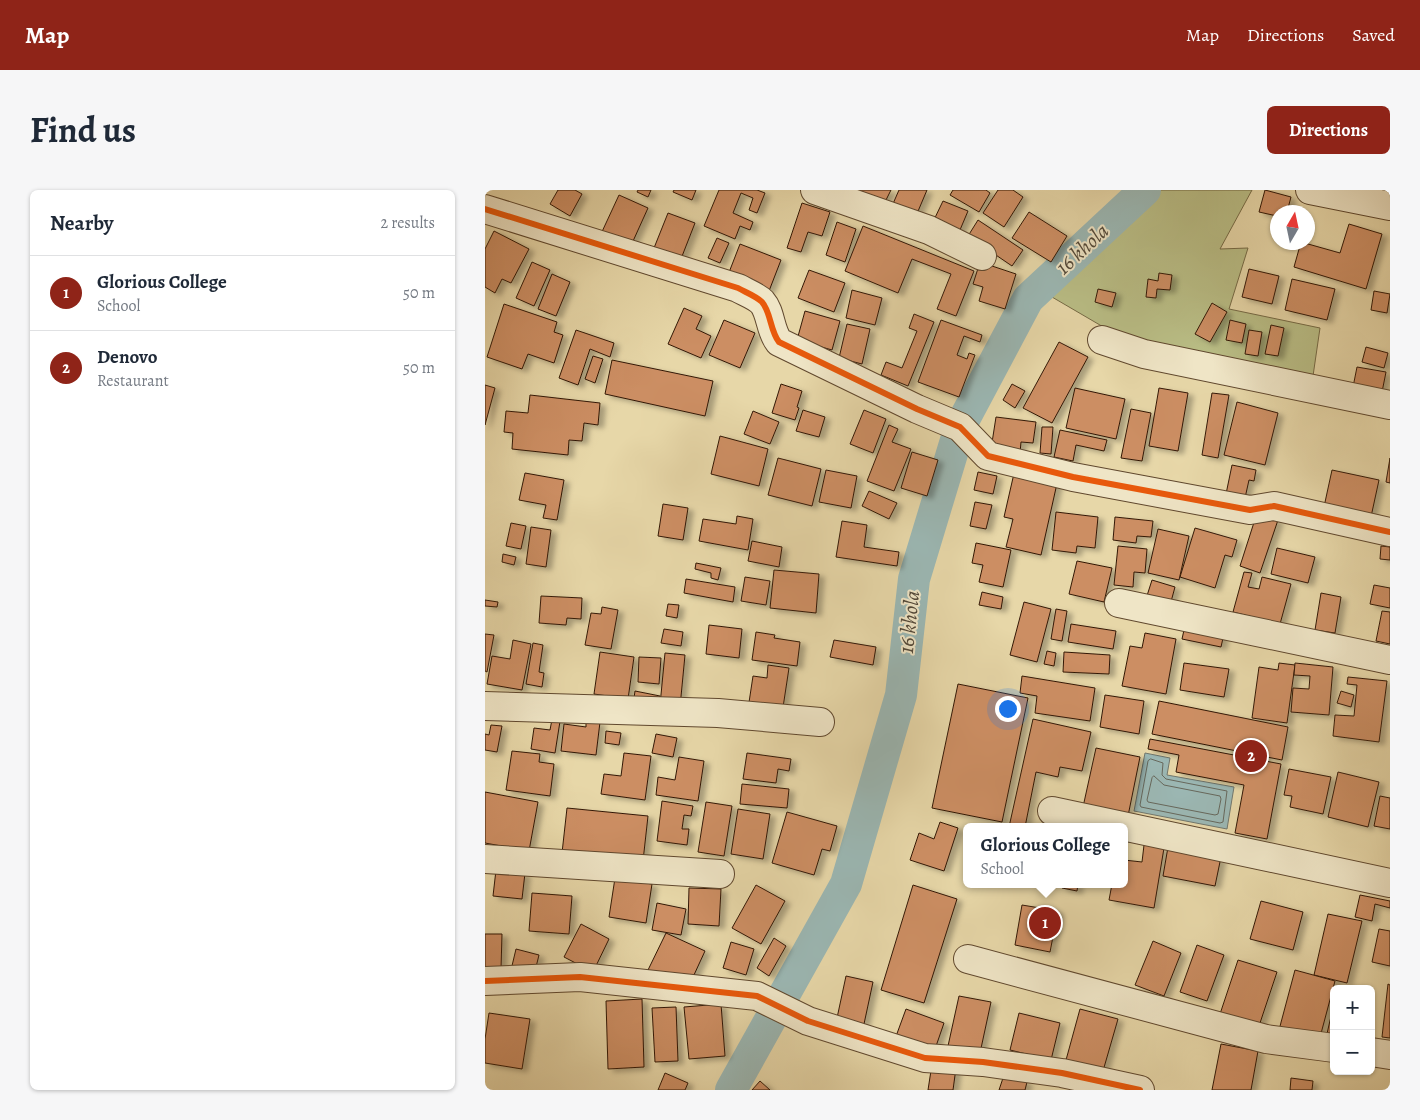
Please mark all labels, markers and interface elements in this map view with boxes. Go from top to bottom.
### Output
text: Map [25,19,69,51]
text: Map [1186,23,1219,47]
text: Directions [1247,23,1324,47]
text: Saved [1352,23,1395,47]
text: Find us [30,106,136,154]
button: Directions [1267,106,1390,154]
north arrow [1270,205,1315,250]
text: Nearby [50,209,113,237]
text: 2 results [380,212,435,234]
water label: 16 khola [1049,217,1115,281]
text: Glorious College [97,269,227,295]
text: 1 [63,282,69,304]
text: 50 m [403,282,435,304]
text: School [97,295,140,317]
text: Denovo [97,344,158,370]
text: 2 [62,357,70,379]
text: 50 m [403,357,435,379]
text: Restaurant [97,370,169,392]
water label: 16 khola [892,589,926,655]
your location [995,696,1021,722]
pin: 2 [1235,737,1267,775]
popup [963,823,1128,888]
text: Glorious College [981,832,1110,858]
text: School [981,858,1024,880]
pin: 1 [1029,904,1061,942]
map controls [1330,985,1375,1075]
button: + [1330,985,1375,1030]
button: − [1330,1030,1375,1075]

